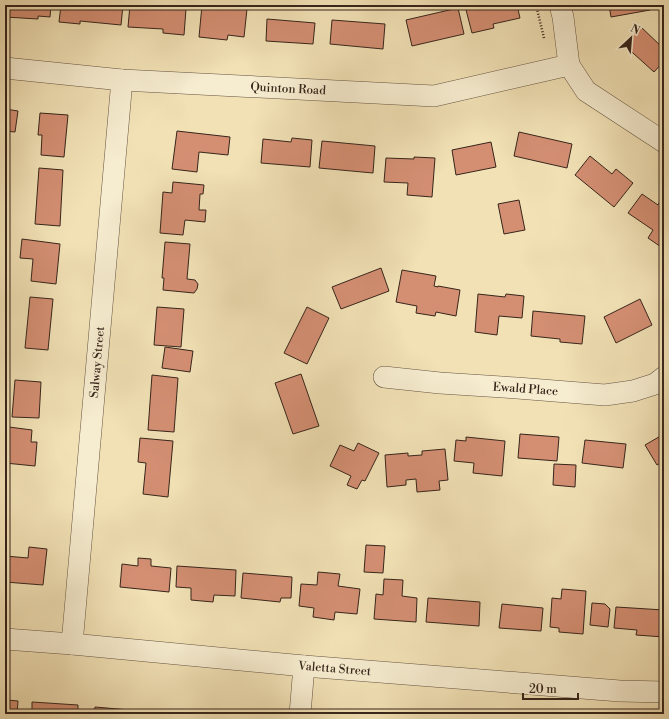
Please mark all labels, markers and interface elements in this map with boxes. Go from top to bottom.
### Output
north arrow [611,18,651,58]
text: N [628,22,642,38]
street label: Quinton Road [250,79,327,98]
street label: Salway Street [86,325,108,399]
street label: Ewald Place [492,379,559,399]
street label: Valetta Street [297,658,372,679]
scale bar [523,675,578,701]
text: 20 m [529,682,557,697]

